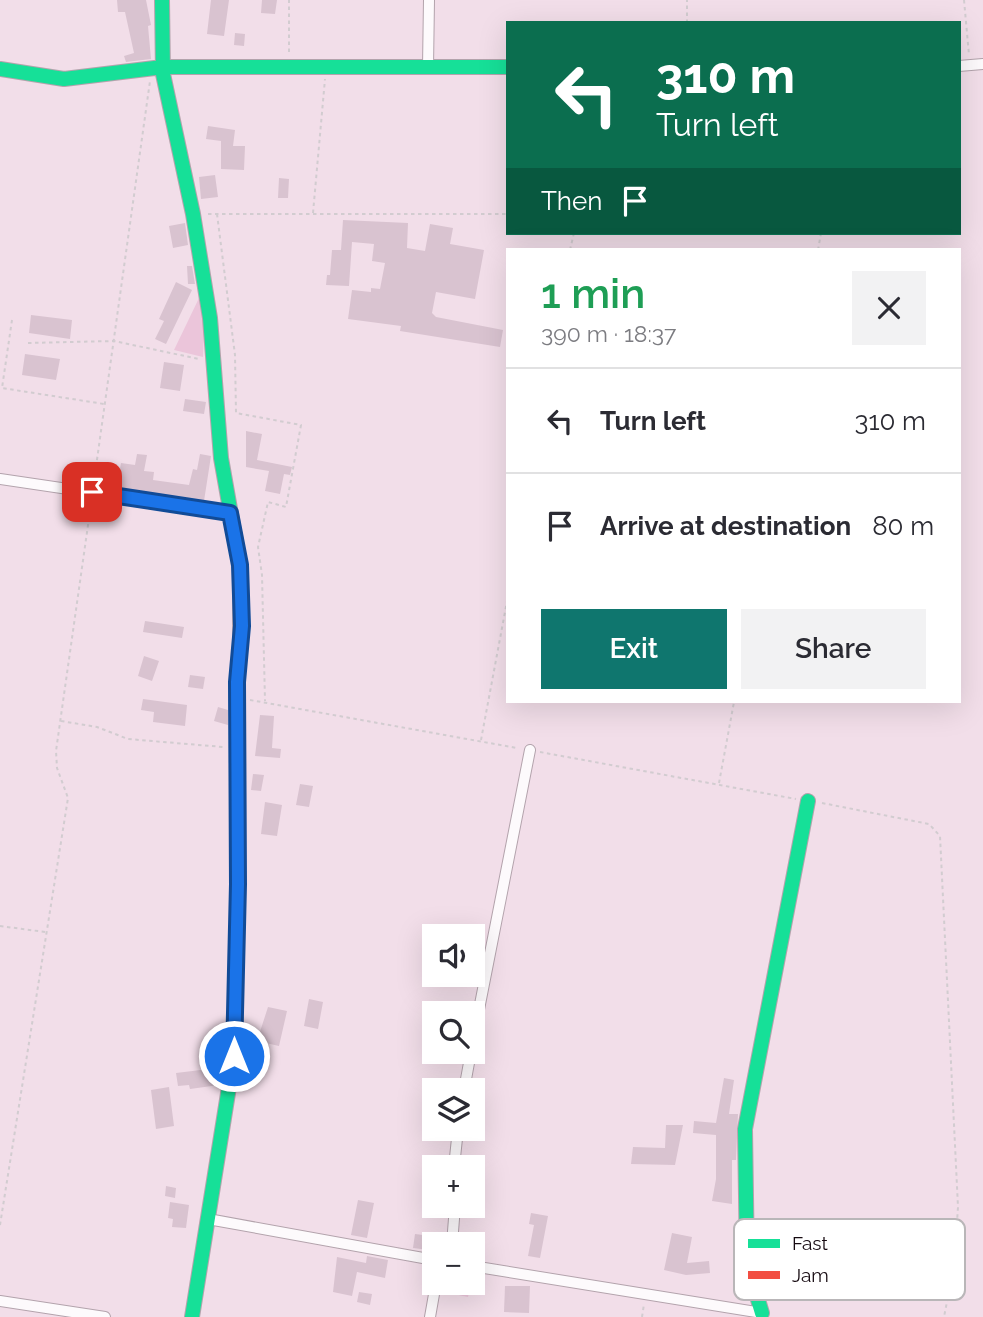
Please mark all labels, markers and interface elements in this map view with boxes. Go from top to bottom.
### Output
text: 310 m [656,47,795,104]
icon: left [541,49,632,140]
text: Turn left [656,106,778,143]
icon: arrive [616,182,654,220]
text: Then [541,186,602,216]
text: 1 min [541,269,645,318]
button: close [852,271,926,345]
text: 390 m · 18:37 [541,320,676,347]
icon: left [541,402,579,440]
text: Turn left [600,406,706,436]
text: 310 m [855,406,926,436]
pin [62,462,122,522]
icon: arrive [73,473,111,511]
icon: arrive [541,507,579,545]
text: Arrive at destination [600,511,851,541]
text: 80 m [872,511,934,541]
button: Exit [541,609,727,689]
button: Share [741,609,926,689]
map controls [422,924,485,1295]
button: sound [422,924,485,987]
button: search [422,1001,485,1064]
position arrow [197,1019,271,1093]
button: layers [422,1078,485,1141]
button: + [422,1155,485,1218]
legend [734,1219,965,1300]
button: − [422,1232,485,1295]
text: Fast [792,1232,828,1254]
text: Jam [792,1264,829,1286]

